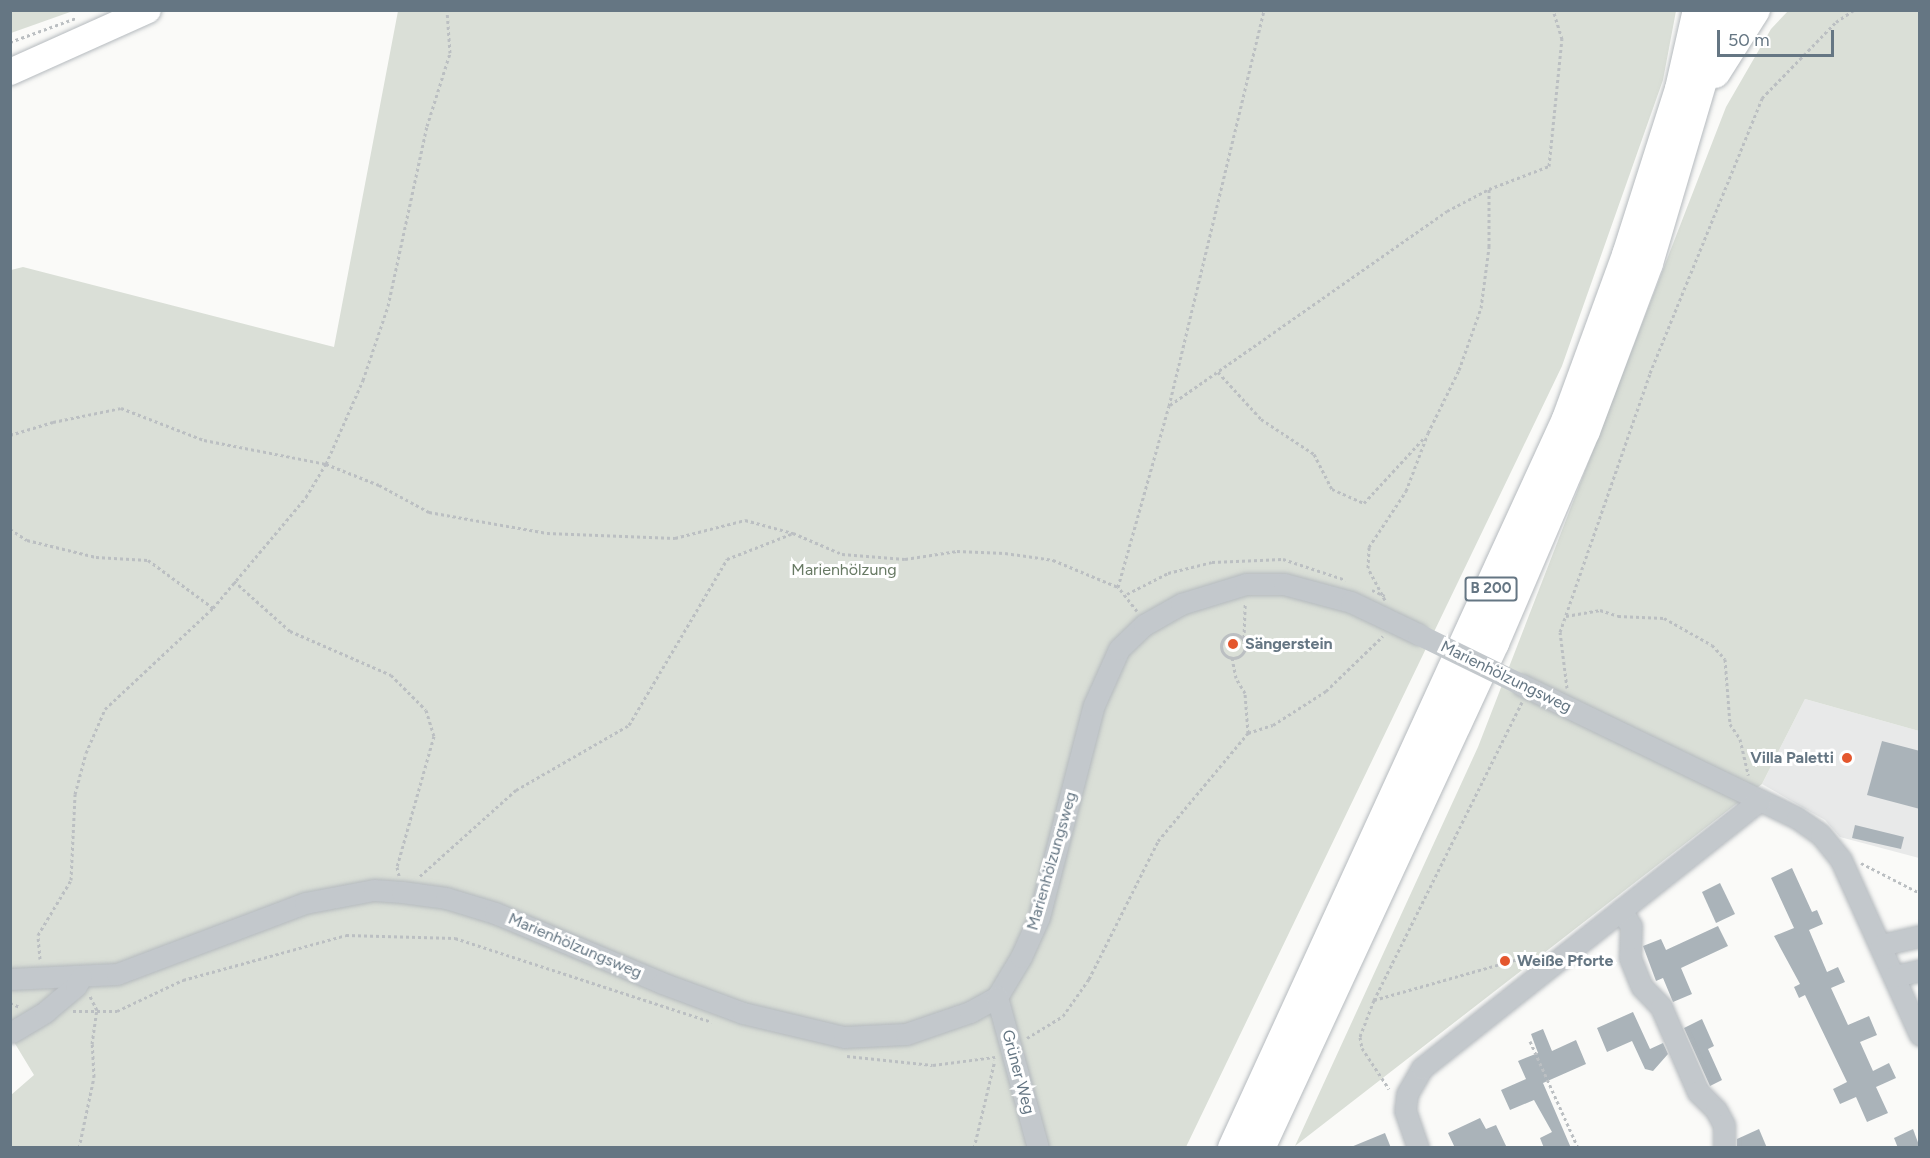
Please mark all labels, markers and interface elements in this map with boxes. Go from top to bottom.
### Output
scale bar [1720,18,1837,56]
text: 50 m [1728,29,1770,51]
park label: Marienhölzung [791,560,897,580]
road number: B 200 [1464,577,1518,601]
place label: Sängerstein [1245,634,1333,654]
marker: Sängerstein [1226,637,1240,651]
street label: Marienhölzungsweg [1437,637,1575,717]
place label: Villa Paletti [1750,748,1834,768]
marker: Villa Paletti [1838,749,1856,767]
street label: Marienhölzungsweg [1023,790,1081,932]
street label: Marienhölzungsweg [505,909,645,983]
place label: Weiße Pforte [1517,951,1613,971]
marker: Weiße Pforte [1498,954,1512,968]
street label: Grüner Weg [998,1028,1038,1116]

